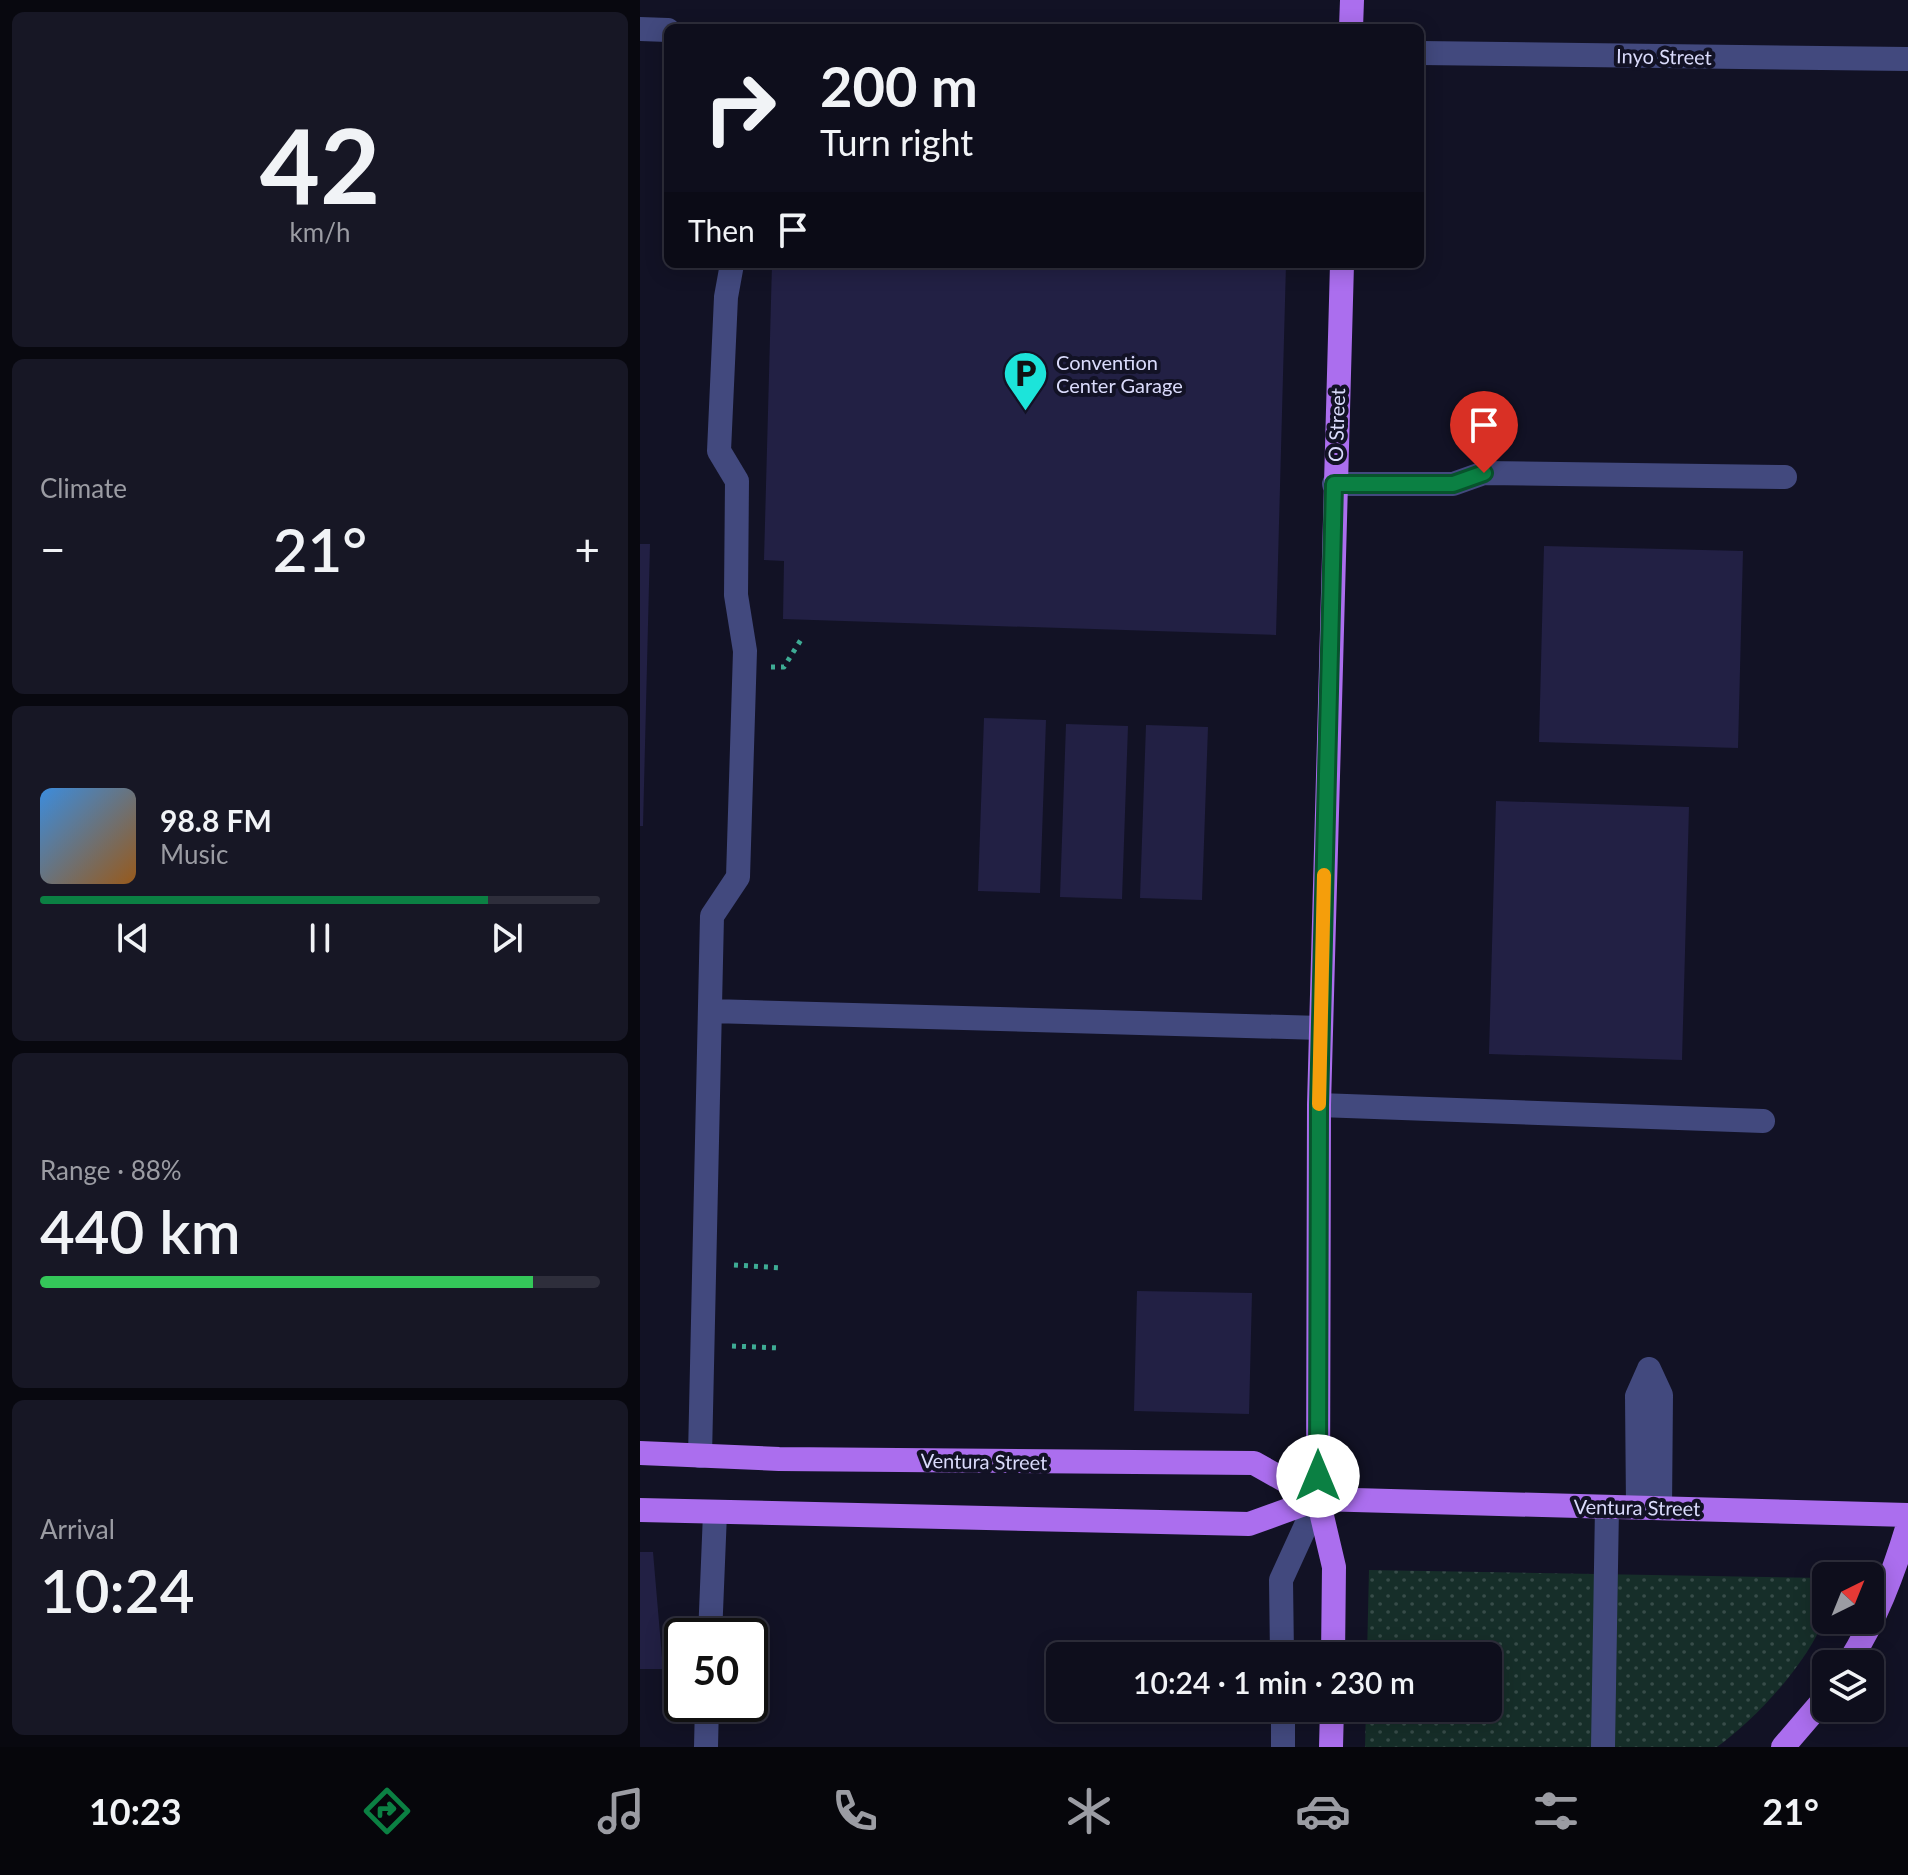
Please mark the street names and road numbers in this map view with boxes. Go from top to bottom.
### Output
street label: Inyo Street [1616,43,1712,69]
street label: O Street [1323,388,1349,462]
street label: Ventura Street [920,1448,1048,1474]
street label: Ventura Street [1573,1494,1701,1520]

